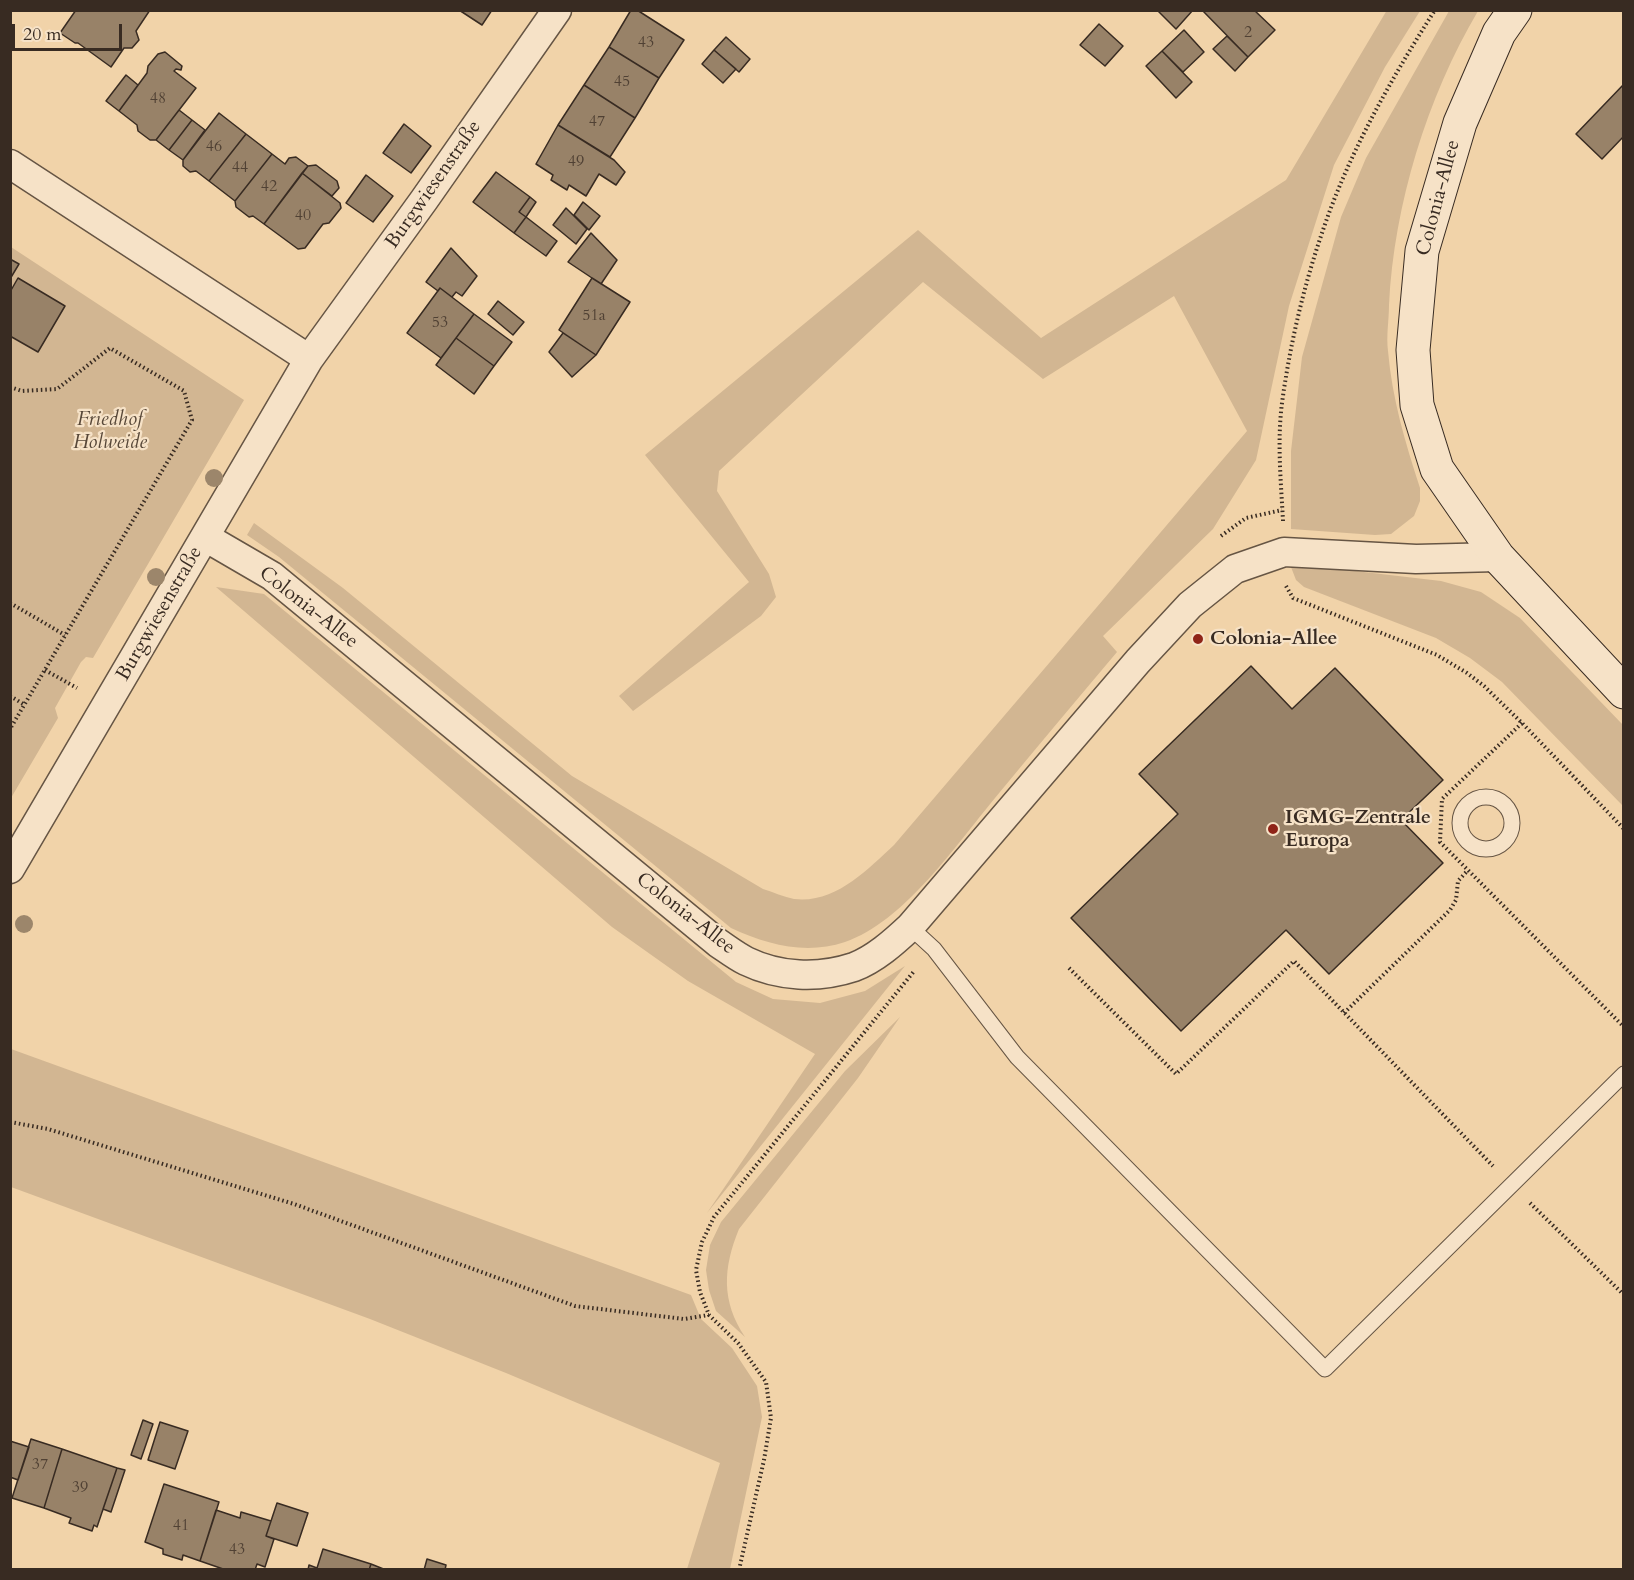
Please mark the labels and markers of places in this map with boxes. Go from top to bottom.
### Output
place label: Colonia-Allee [1210,627,1337,651]
marker: Colonia-Allee [1191,632,1205,646]
place label: IGMG-Zentrale Europa [1285,806,1431,853]
marker: IGMG-Zentrale Europa [1266,822,1280,836]

